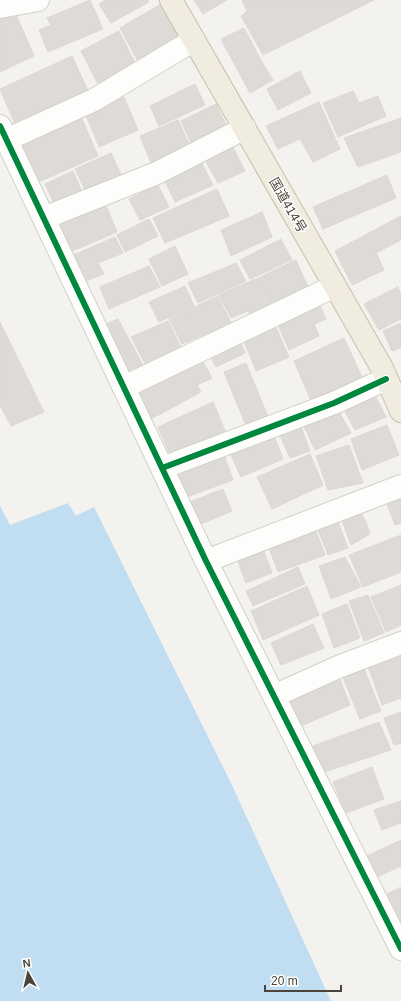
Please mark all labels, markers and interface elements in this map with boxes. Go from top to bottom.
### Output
street label: 国道414号 [266,175,310,235]
north arrow [8,953,48,993]
text: N [22,957,31,970]
scale bar [265,967,341,993]
text: 20 m [271,974,298,988]

